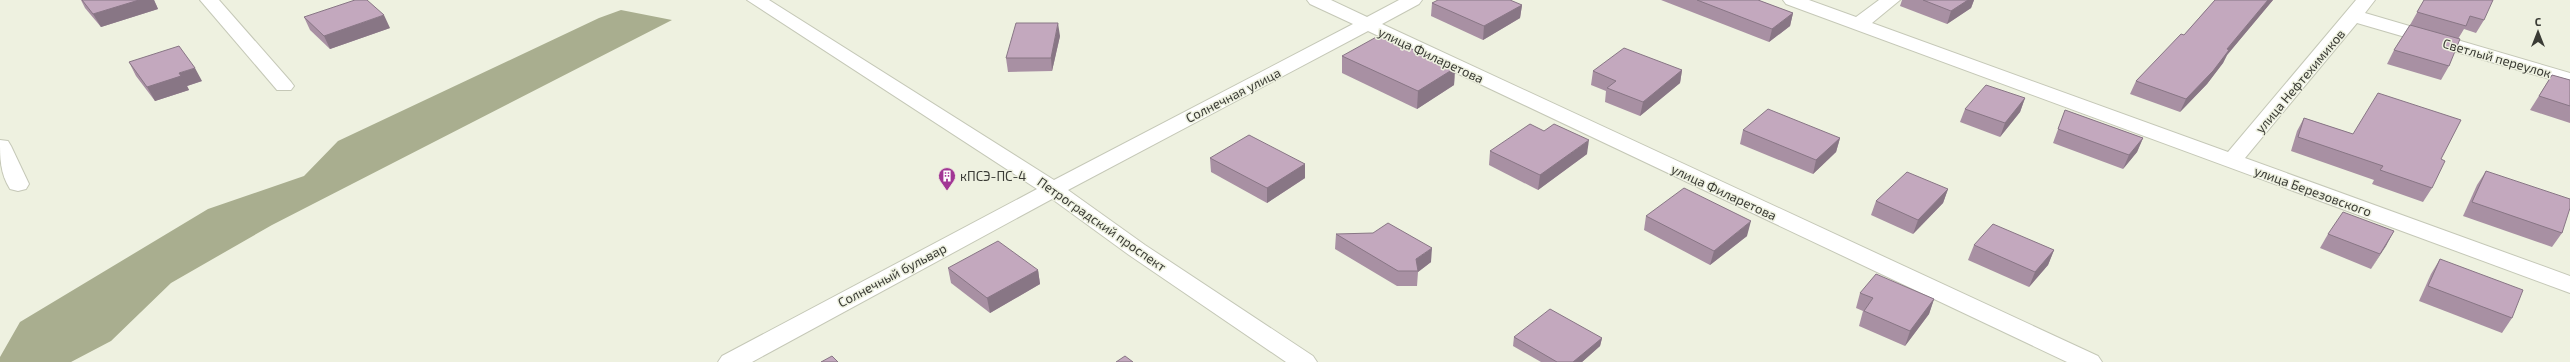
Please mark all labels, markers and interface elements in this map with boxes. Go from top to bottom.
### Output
north arrow [2518,12,2558,52]
text: С [2535,15,2542,28]
street label: улица Филаретова [1376,24,1486,86]
street label: улица Нефтехимиков [2252,26,2348,136]
street label: Светлый переулок [2441,35,2553,81]
street label: Солнечная улица [1183,64,1283,126]
street label: улица Филаретова [1669,161,1779,223]
street label: улица Березовского [2252,162,2374,220]
building icon: кПСЭ-ПС-4 [937,166,957,191]
place label: кПСЭ-ПС-4 [960,168,1026,184]
street label: Петроградский проспект [1035,173,1170,275]
street label: Солнечный бульвар [835,240,949,310]

